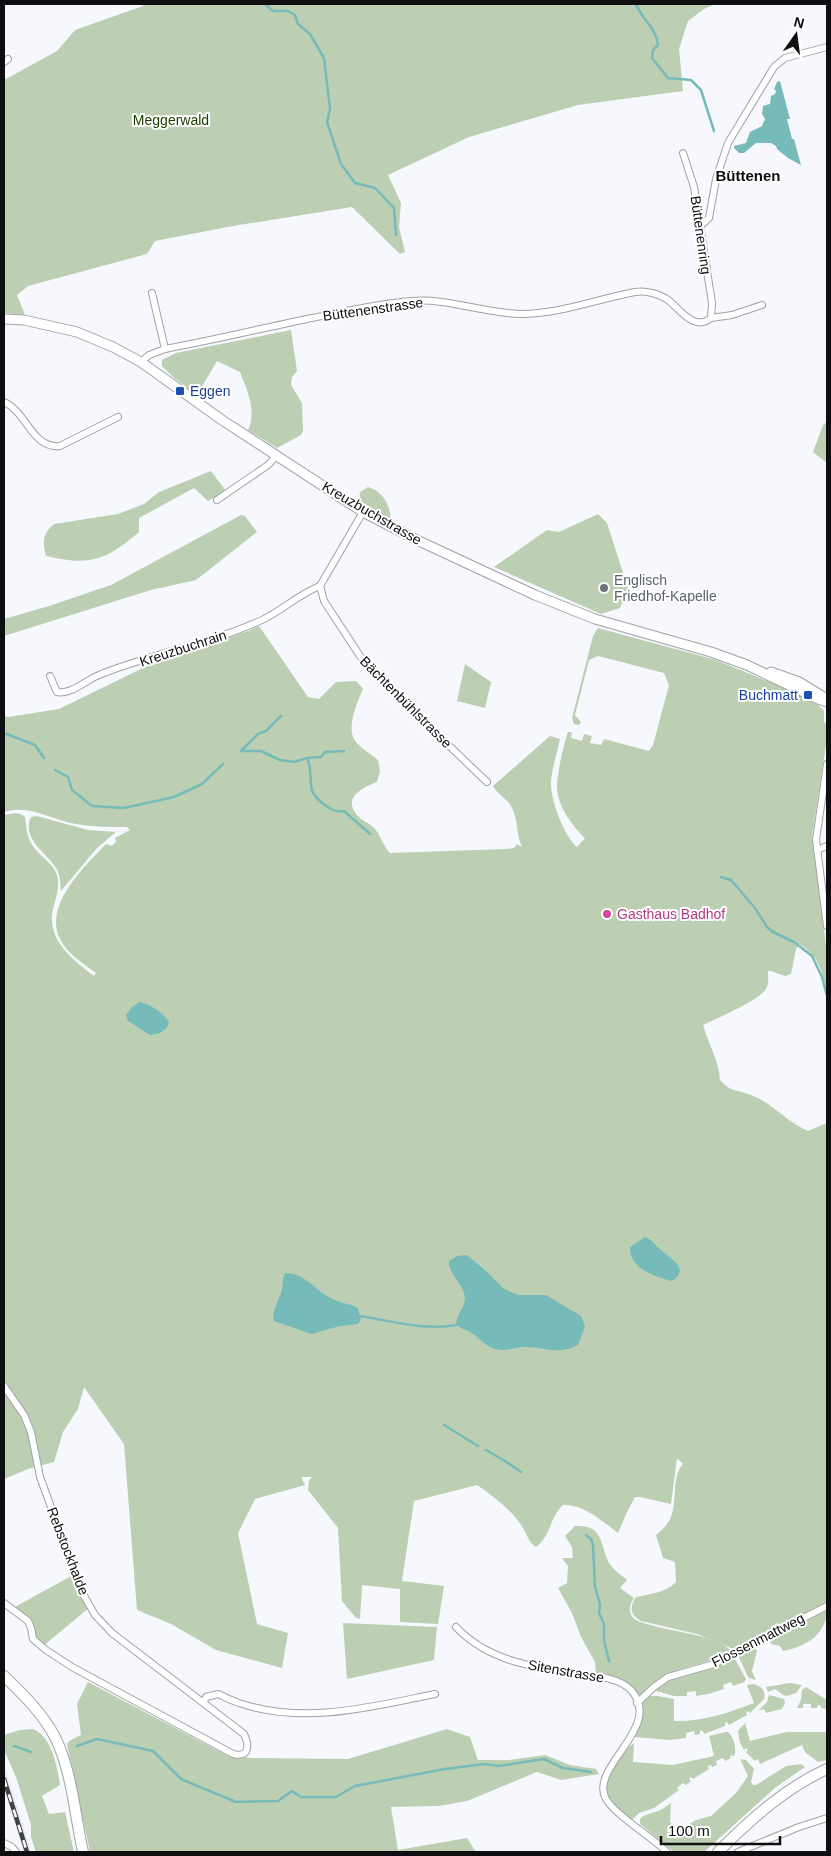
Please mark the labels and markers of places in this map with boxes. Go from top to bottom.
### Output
place label: Eggen [190,383,230,399]
marker: Eggen [174,385,186,397]
place label: Englisch Friedhof-Kapelle [614,572,717,604]
marker: Englisch Friedhof-Kapelle [598,582,610,594]
place label: Buchmatt [739,687,798,703]
marker: Buchmatt [802,689,814,701]
place label: Gasthaus Badhof [617,906,725,922]
marker: Gasthaus Badhof [601,908,613,920]

